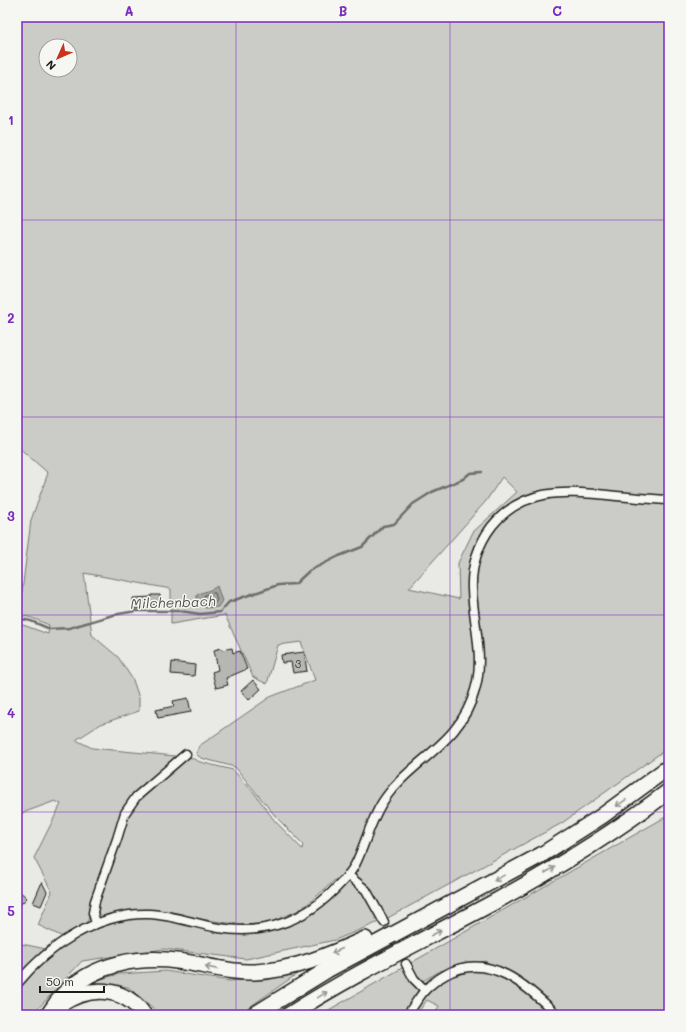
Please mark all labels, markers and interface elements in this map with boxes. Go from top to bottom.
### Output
text: A [124,2,134,19]
text: B [339,2,348,19]
text: C [552,2,562,19]
north arrow [38,38,78,78]
text: N [42,57,59,74]
text: 1 [8,111,14,128]
text: 2 [7,309,15,326]
text: 3 [7,507,15,524]
water label: Milchenbach [130,591,216,613]
house number: 3 [295,656,302,671]
text: 4 [7,704,15,721]
one-way arrow [616,799,627,807]
one-way arrow [544,866,556,874]
one-way arrow [493,875,505,883]
text: 5 [7,902,15,919]
one-way arrow [430,928,442,936]
one-way arrow [332,948,344,955]
one-way arrow [205,963,218,971]
scale bar [40,968,104,994]
text: 50 m [46,973,74,989]
one-way arrow [316,990,328,998]

